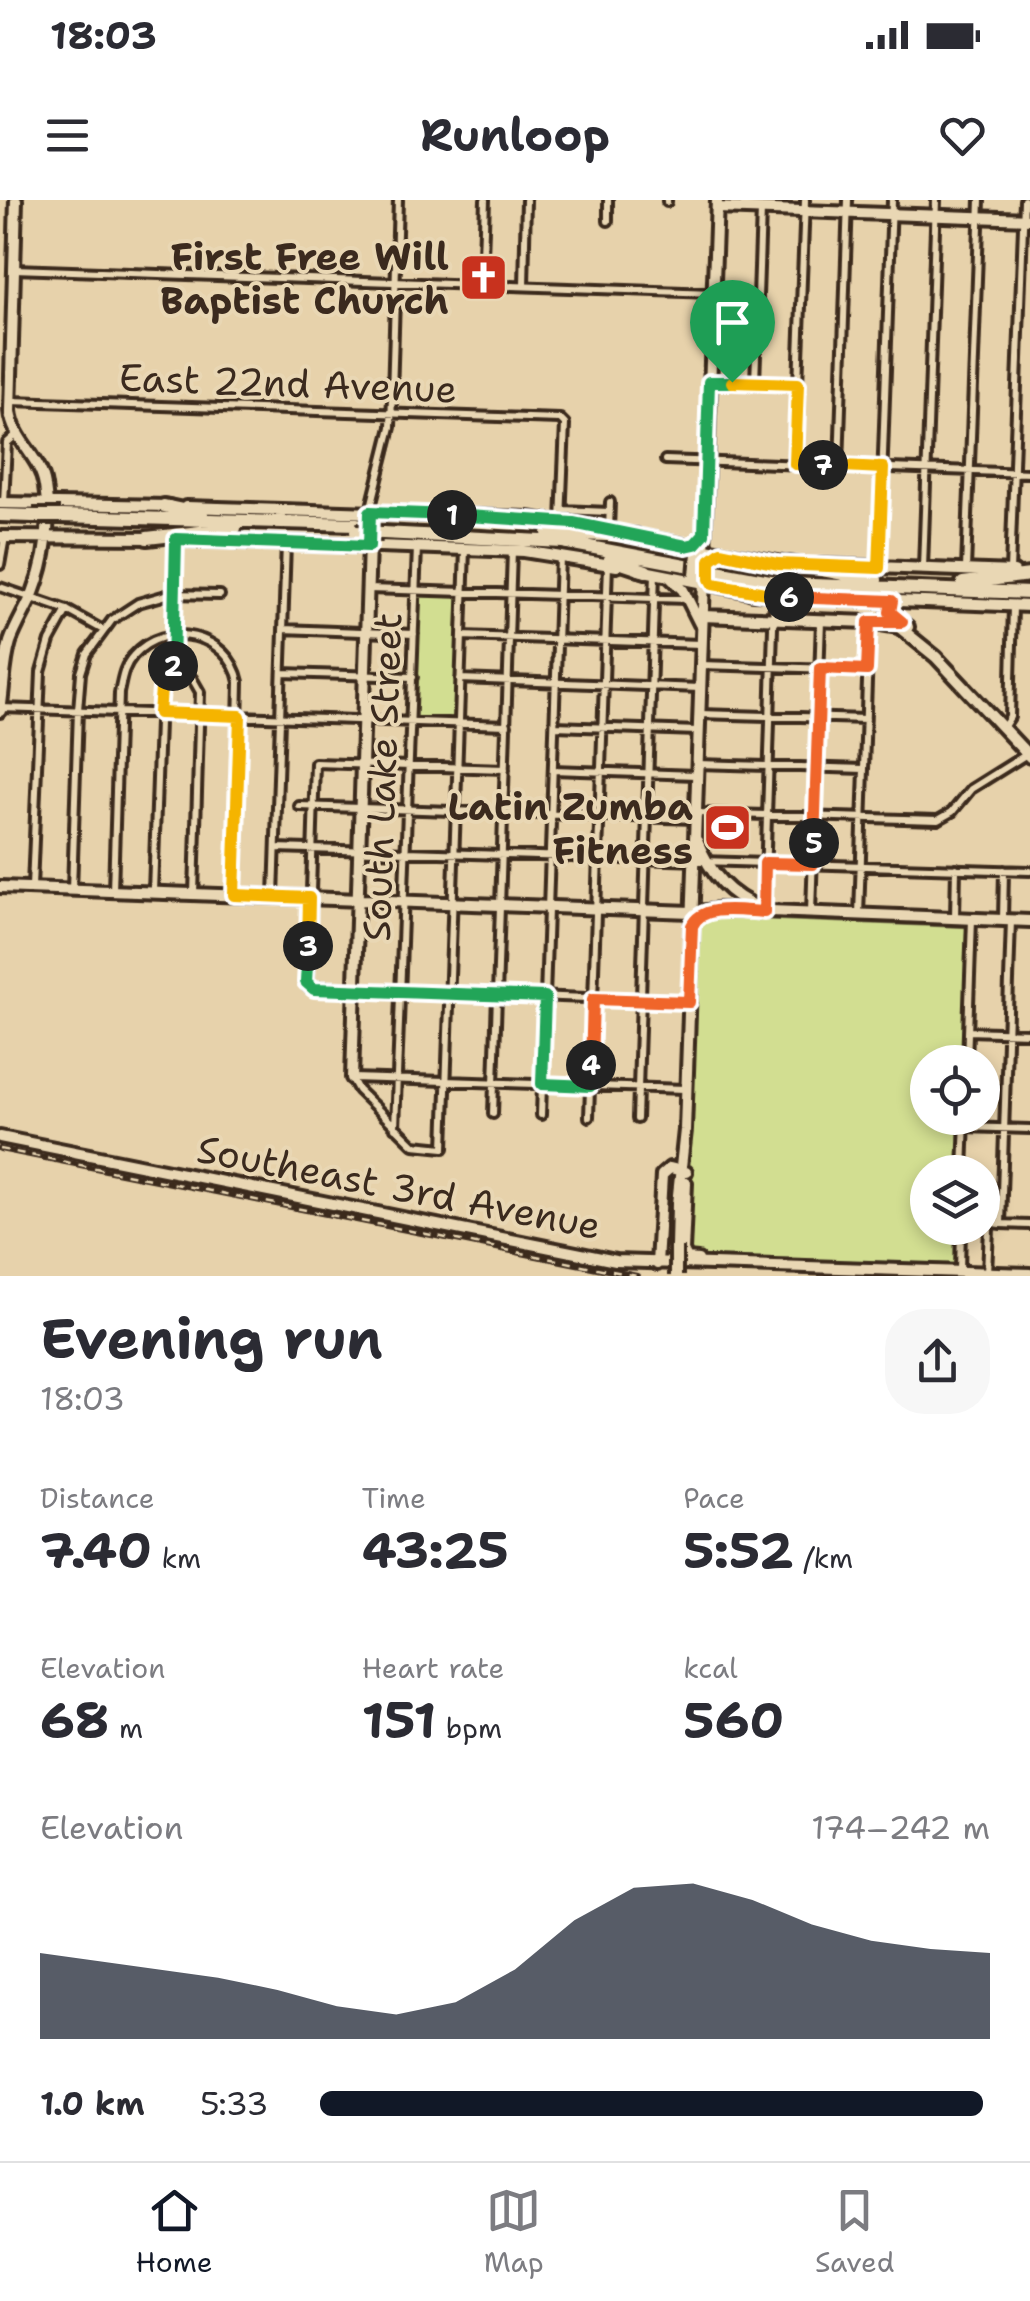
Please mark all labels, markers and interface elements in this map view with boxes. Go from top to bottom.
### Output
text: 18:03 [50,10,157,61]
text: Runloop [420,105,610,165]
icon: menu [40,108,95,163]
icon: heart [935,108,990,163]
place label: First Free Will Baptist Church [160,231,449,326]
church icon: First Free Will Baptist Church [458,252,510,304]
pin [690,280,775,383]
icon: arrive [705,295,760,350]
street label: East 22nd Avenue [118,352,458,414]
pin: 7 [798,440,848,490]
text: 7 [813,446,833,484]
pin: 1 [427,490,477,540]
text: 1 [446,496,458,534]
pin: 6 [764,572,814,622]
text: 6 [779,578,799,616]
street label: South Lake Street [351,612,413,942]
pin: 2 [148,641,198,691]
text: 2 [163,647,183,685]
place label: Latin Zumba Fitness [448,781,693,876]
sports icon: Latin Zumba Fitness [702,802,754,854]
pin: 5 [789,818,839,868]
text: 5 [805,824,823,862]
pin: 3 [283,921,333,971]
text: 3 [298,927,318,965]
pin: 4 [566,1040,616,1090]
map controls [910,1045,1000,1245]
button: locate [910,1045,1000,1135]
text: 4 [581,1046,601,1084]
street label: Southeast 3rd Avenue [193,1123,605,1251]
button: layers [910,1155,1000,1245]
text: Evening run [40,1302,383,1376]
button: share [885,1309,990,1414]
text: 18:03 [40,1377,125,1420]
text: Distance [40,1479,155,1517]
text: Time [362,1479,426,1517]
text: Pace [683,1479,745,1517]
text: 7.40 [40,1517,152,1584]
text: 43:25 [362,1517,509,1584]
text: 5:52 [683,1517,794,1584]
text: km [152,1539,201,1577]
text: /km [794,1539,853,1577]
text: Elevation [40,1649,165,1687]
text: Heart rate [362,1649,504,1687]
text: kcal [683,1649,738,1687]
text: 68 [40,1687,110,1754]
text: 151 [362,1687,436,1754]
text: 560 [683,1687,784,1754]
text: m [110,1709,143,1747]
text: bpm [436,1709,502,1747]
text: Elevation [40,1806,183,1849]
text: 174–242 m [811,1806,990,1849]
text: 1.0 km [40,2082,145,2125]
text: 5:33 [200,2082,268,2125]
tab: Home [136,2183,213,2281]
tab: Map [484,2183,544,2281]
tab: Saved [815,2183,894,2281]

